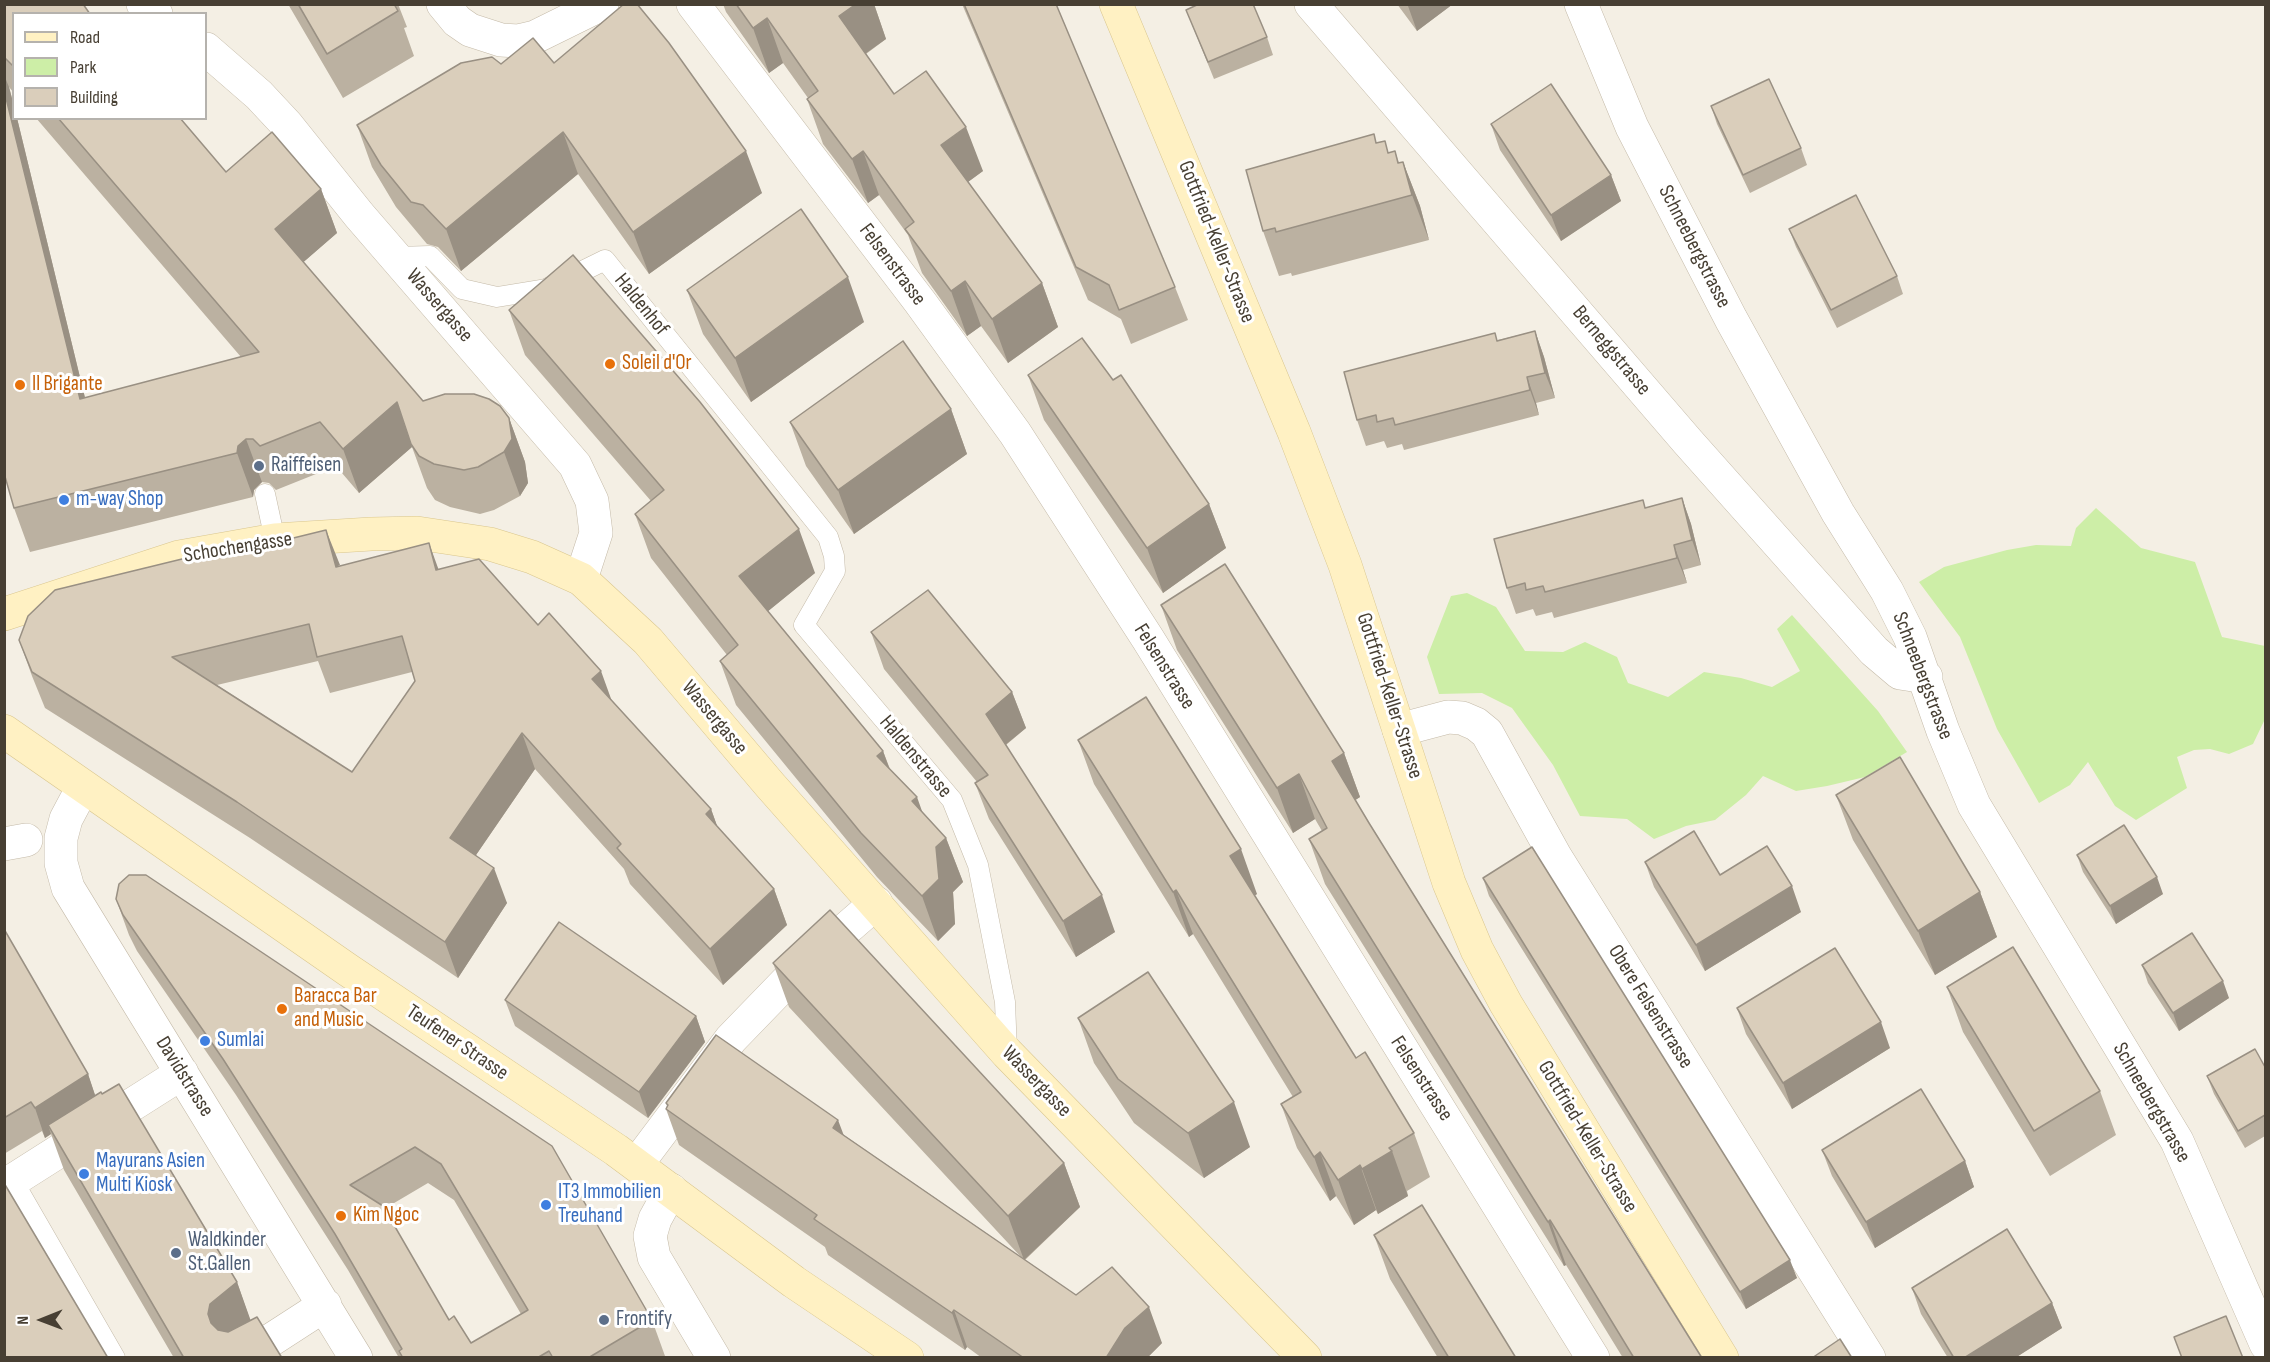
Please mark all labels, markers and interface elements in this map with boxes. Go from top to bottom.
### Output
legend [12,12,207,120]
text: Road [70,27,100,48]
text: Park [70,57,96,78]
text: Building [70,87,118,108]
street label: Gottfried-Keller-Strasse [1172,157,1260,327]
street label: Schneebergstrasse [1652,181,1736,313]
street label: Felsenstrasse [853,219,931,311]
street label: Wassergasse [400,264,478,348]
street label: Haldenhof [608,269,674,341]
street label: Berneggstrasse [1566,301,1656,401]
place label: Soleil d'Or [622,351,692,377]
marker: Soleil d'Or [603,357,617,371]
place label: Il Brigante [32,372,103,398]
marker: Il Brigante [13,378,27,392]
place label: Raiffeisen [271,453,341,479]
marker: Raiffeisen [252,459,266,473]
place label: m-way Shop [76,487,163,513]
marker: m-way Shop [57,493,71,507]
street label: Schochengasse [182,527,294,569]
street label: Schneebergstrasse [1886,609,1958,743]
street label: Gottfried-Keller-Strasse [1350,610,1428,782]
street label: Felsenstrasse [1128,620,1200,714]
street label: Wassergasse [676,676,752,760]
street label: Haldenstrasse [873,711,957,803]
street label: Obere Felsenstrasse [1602,941,1698,1073]
place label: Baracca Bar and Music [294,984,377,1034]
street label: Teufener Strasse [401,1000,513,1086]
marker: Baracca Bar and Music [275,1002,289,1016]
place label: Sumlai [217,1028,264,1054]
street label: Davidstrasse [149,1032,219,1122]
street label: Felsenstrasse [1384,1032,1458,1126]
marker: Sumlai [198,1034,212,1048]
street label: Schneebergstrasse [2107,1039,2195,1167]
street label: Wassergasse [996,1041,1076,1123]
street label: Gottfried-Keller-Strasse [1532,1056,1642,1218]
place label: Mayurans Asien Multi Kiosk [96,1149,205,1199]
marker: Mayurans Asien Multi Kiosk [77,1167,91,1181]
place label: IT3 Immobilien Treuhand [558,1180,661,1230]
marker: IT3 Immobilien Treuhand [539,1198,553,1212]
place label: Kim Ngoc [353,1203,419,1229]
marker: Kim Ngoc [334,1209,348,1223]
place label: Waldkinder St.Gallen [188,1228,266,1278]
marker: Waldkinder St.Gallen [169,1246,183,1260]
north arrow [12,1290,72,1350]
place label: Frontify [616,1307,672,1333]
marker: Frontify [597,1313,611,1327]
text: N [14,1316,33,1325]

